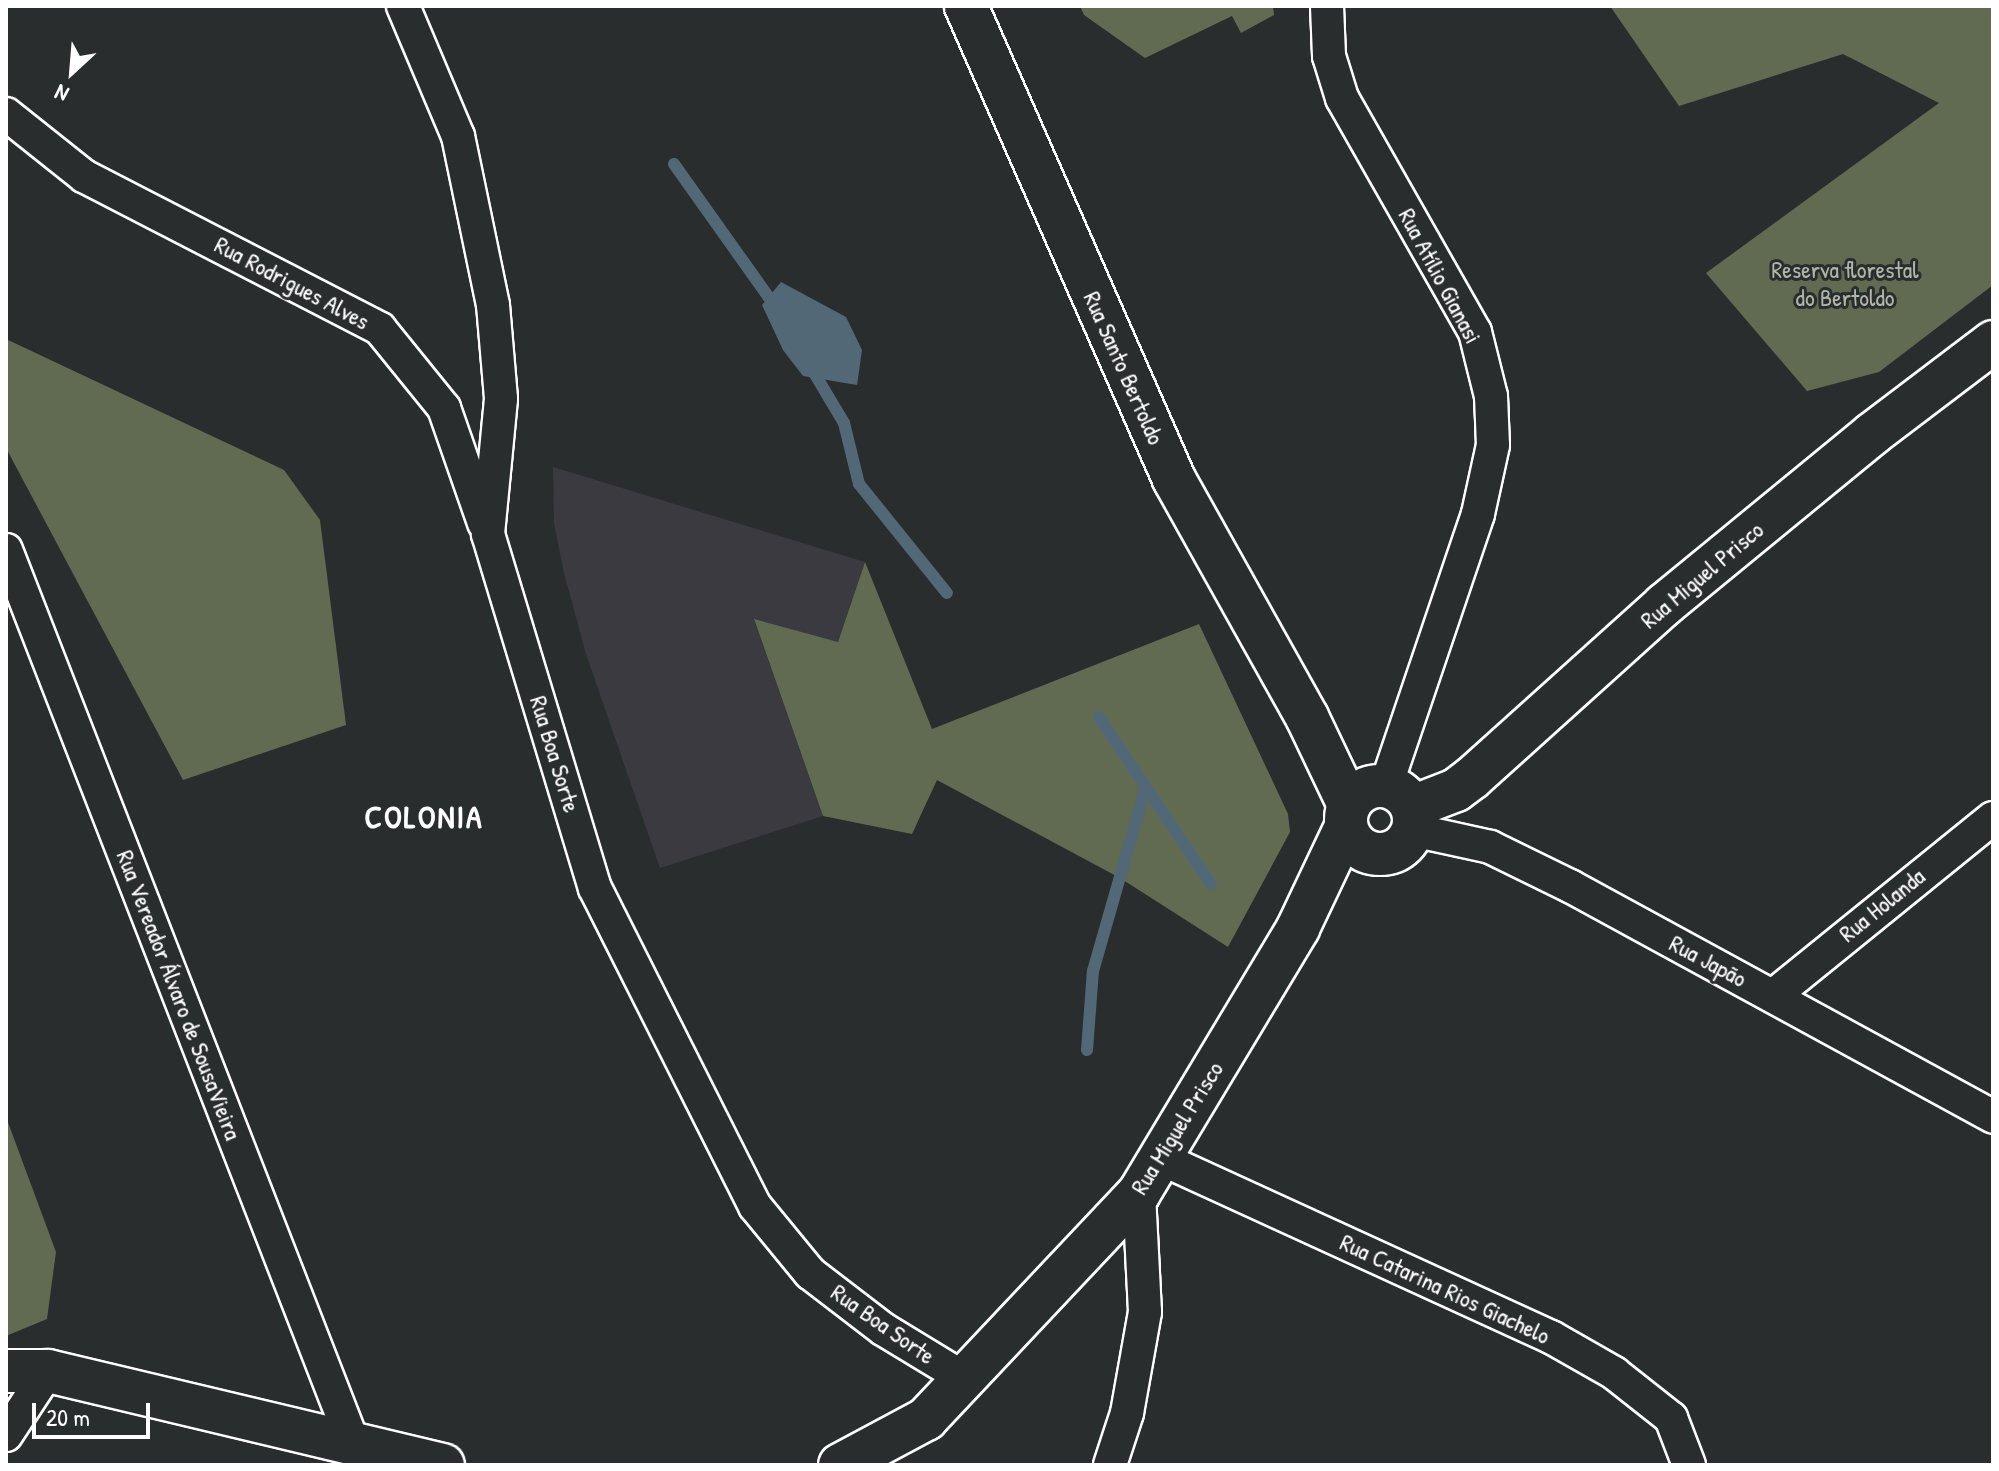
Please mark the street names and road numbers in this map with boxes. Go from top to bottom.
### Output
street label: Rua Atílio Gianasi [1392,204,1488,348]
street label: Rua Rodrigues Alves [210,230,374,336]
street label: Rua Santo Bertoldo [1077,287,1171,449]
street label: Rua Miguel Prisco [1635,515,1769,635]
street label: Rua Boa Sorte [524,692,586,816]
street label: Rua Vereador Álvaro de SousaVieira [110,846,248,1144]
street label: Rua Holanda [1833,862,1931,948]
street label: Rua Japão [1665,929,1751,993]
street label: Rua Miguel Prisco [1125,1056,1229,1200]
street label: Rua Catarina Rios Giachelo [1336,1228,1554,1350]
street label: Rua Boa Sorte [826,1278,940,1370]

